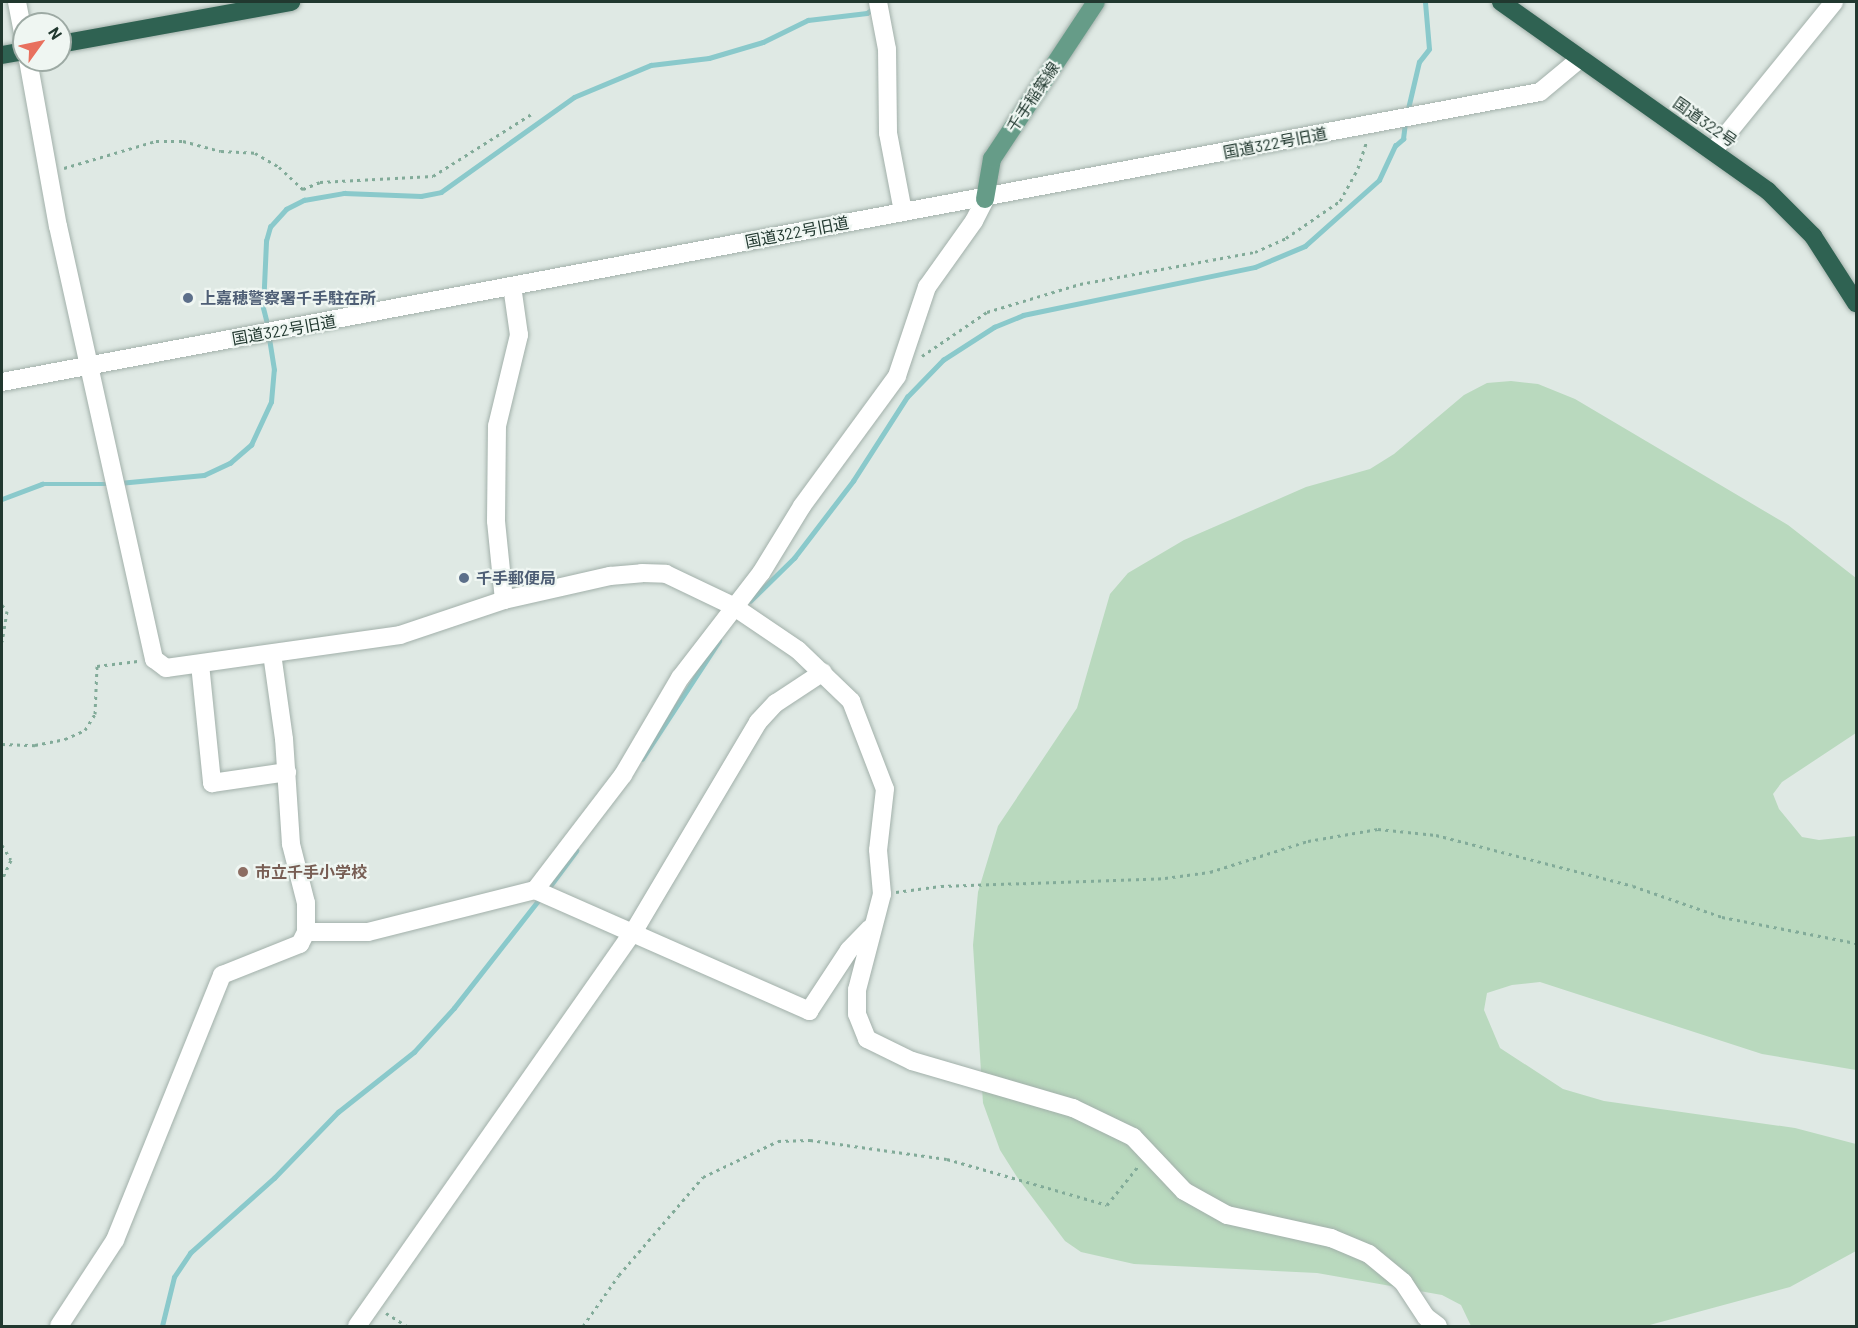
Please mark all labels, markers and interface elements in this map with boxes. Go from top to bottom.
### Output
north arrow [12,12,72,72]
text: N [45,23,67,43]
street label: 千手稲築線 [1003,58,1063,136]
street label: 国道322号 [1669,93,1741,151]
street label: 国道322号旧道 [1221,124,1329,162]
street label: 国道322号旧道 [743,213,851,251]
place label: 上嘉穂警察署千手駐在所 [200,288,376,308]
marker: 上嘉穂警察署千手駐在所 [181,291,195,305]
street label: 国道322号旧道 [230,311,338,349]
place label: 千手郵便局 [476,568,556,588]
marker: 千手郵便局 [457,571,471,585]
place label: 市立千手小学校 [255,862,367,882]
marker: 市立千手小学校 [236,865,250,879]

